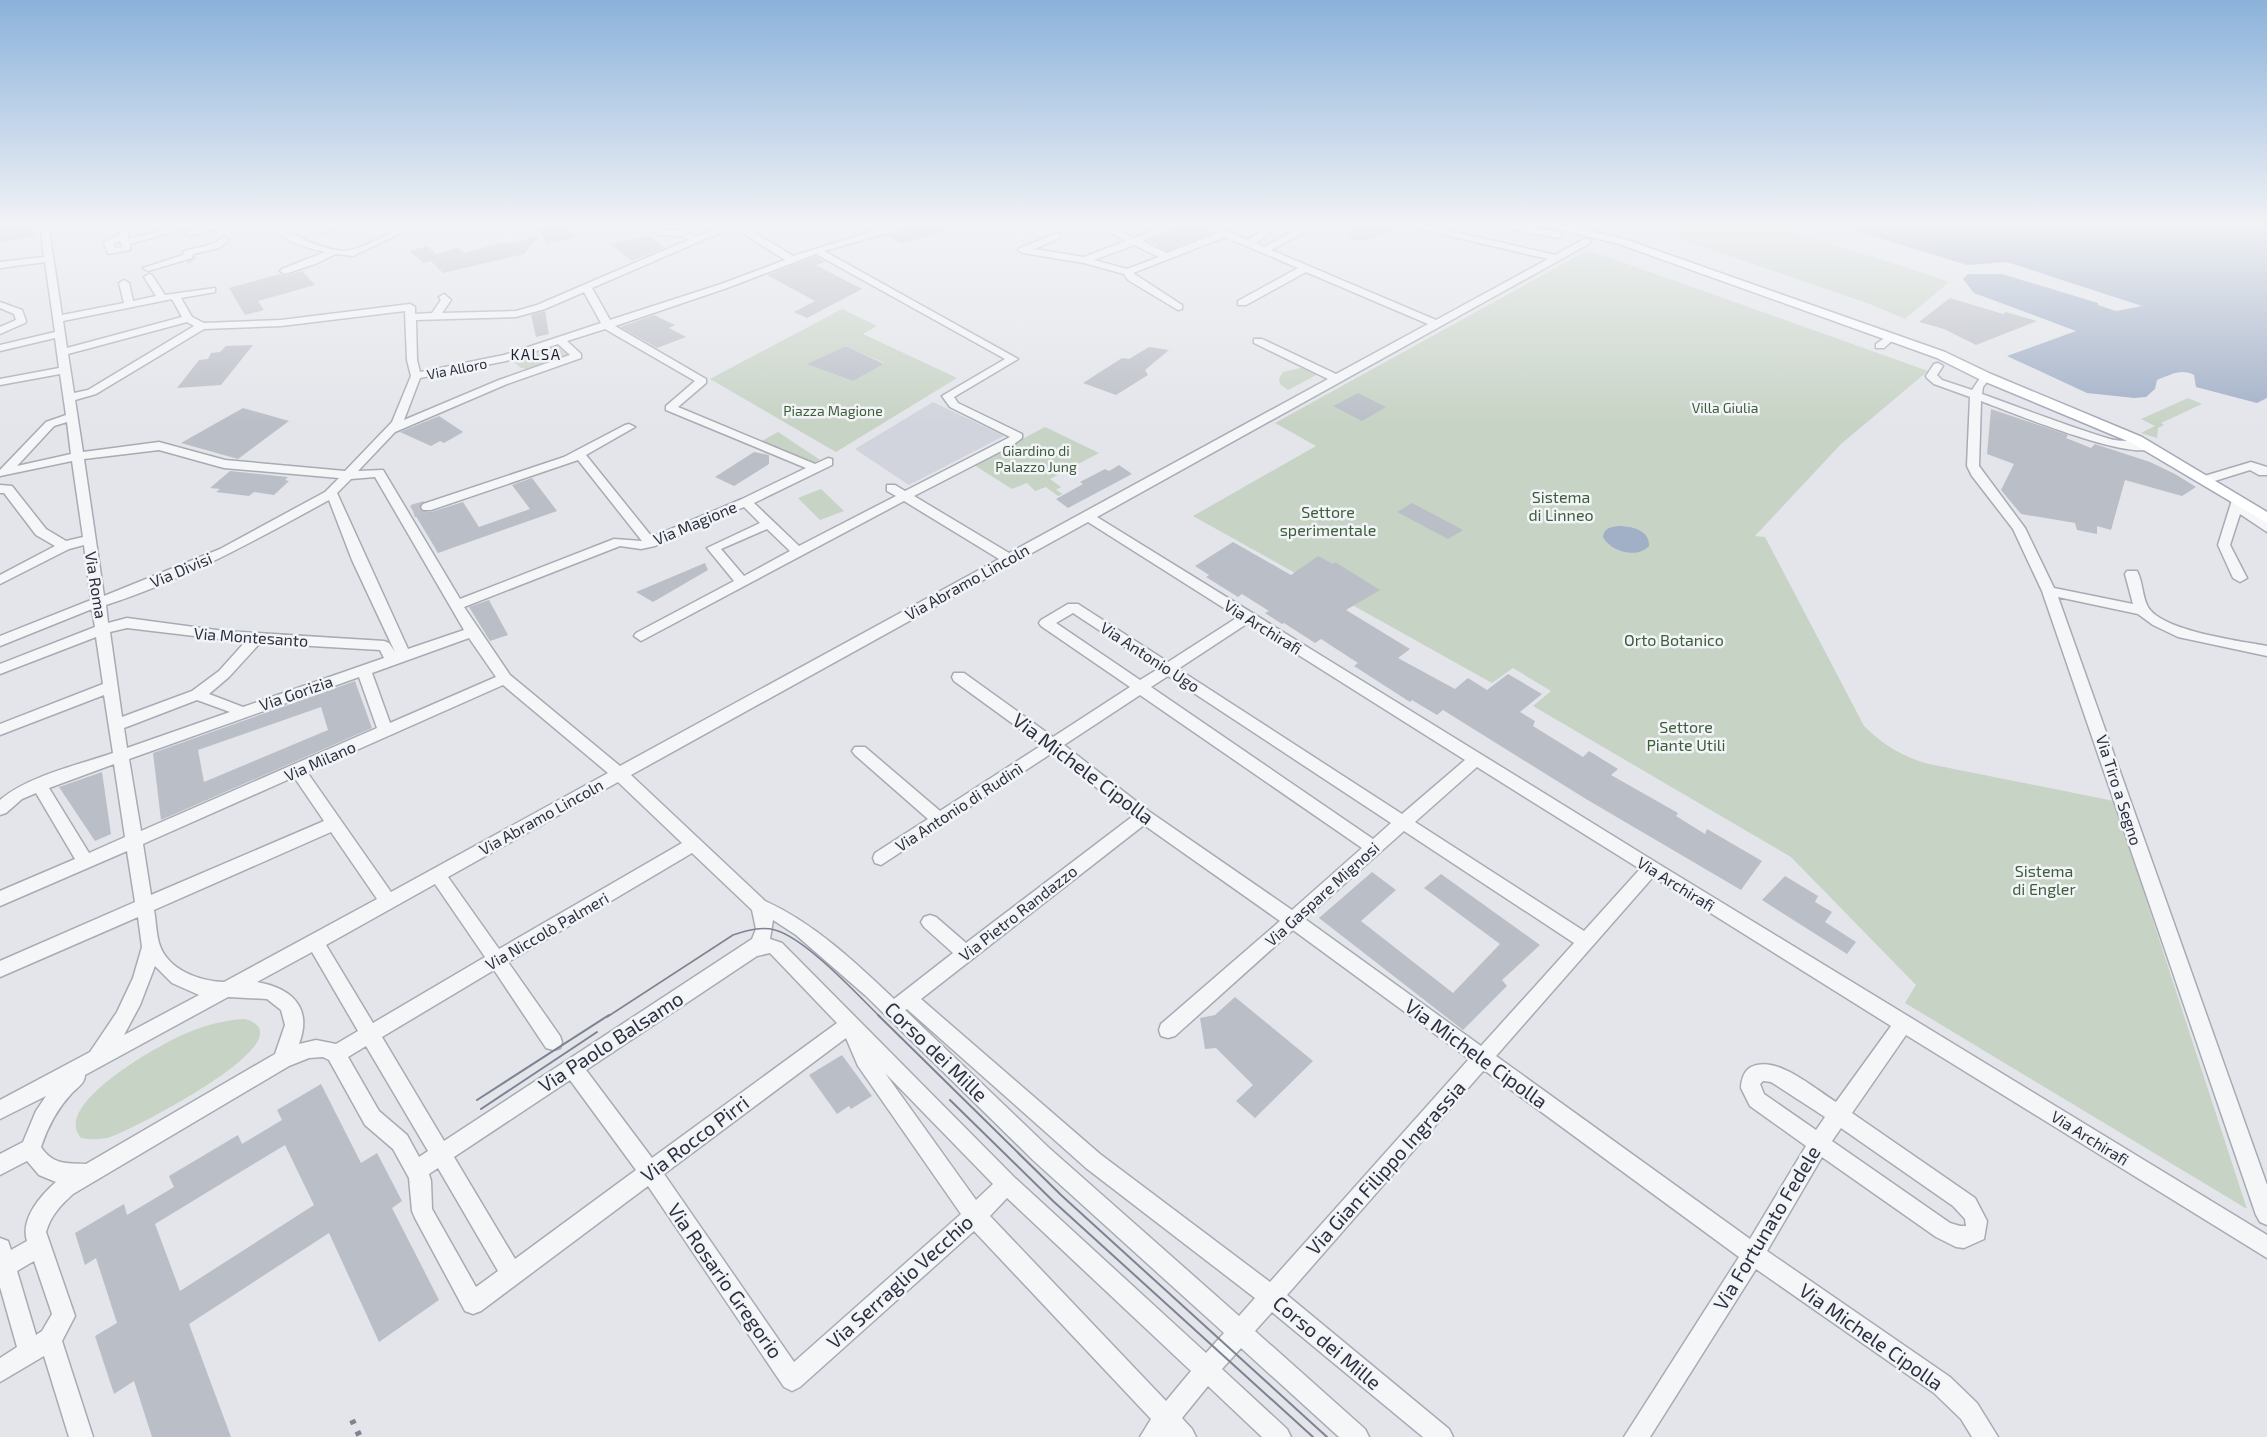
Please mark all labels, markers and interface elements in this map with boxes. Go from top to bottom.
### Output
district label: KALSA [510,345,562,363]
street label: Via Alloro [425,354,488,383]
park label: Villa Giulia [1692,399,1758,416]
park label: Piazza Magione [783,402,883,419]
park label: Giardino di Palazzo Jung [995,442,1077,475]
park label: Sistema di Linneo [1528,487,1594,524]
street label: Via Magione [650,496,739,549]
park label: Settore sperimentale [1280,502,1376,539]
street label: Via Abramo Lincoln [901,540,1032,624]
street label: Via Divisi [147,548,215,591]
street label: Via Roma [82,550,111,620]
street label: Via Archirafi [1221,595,1306,658]
street label: Via Antonio Ugo [1097,617,1203,696]
street label: Via Montesanto [193,623,309,650]
park label: Orto Botanico [1624,630,1724,649]
street label: Via Gorizia [257,671,335,714]
street label: Via Michele Cipolla [1008,707,1159,829]
park label: Settore Piante Utili [1646,717,1726,754]
street label: Via Tiro a Segno [2093,732,2146,847]
street label: Via Milano [281,736,358,785]
street label: Via Antonio di Rudinì [891,758,1026,855]
street label: Via Abramo Lincoln [475,775,606,859]
street label: Via Gaspare Mignosi [1261,837,1383,950]
street label: Via Archirafi [1634,852,1719,915]
street label: Via Pietro Randazzo [955,861,1080,965]
park label: Sistema di Engler [2012,861,2076,898]
street label: Via Niccolò Palmeri [482,888,612,974]
street label: Via Paolo Balsamo [534,985,687,1097]
street label: Via Michele Cipolla [1401,993,1553,1113]
street label: Corso dei Mille [880,996,993,1106]
street label: Via Gian Filippo Ingrassia [1301,1075,1470,1259]
street label: Via Rocco Pirri [636,1090,753,1187]
street label: Via Archirafi [2048,1106,2133,1169]
street label: Via Fortunato Fedele [1708,1141,1825,1314]
street label: Via Rosario Gregorio [663,1198,788,1363]
street label: Via Serraglio Vecchio [821,1209,977,1353]
street label: Via Michele Cipolla [1795,1277,1948,1395]
street label: Corso dei Mille [1269,1290,1386,1394]

